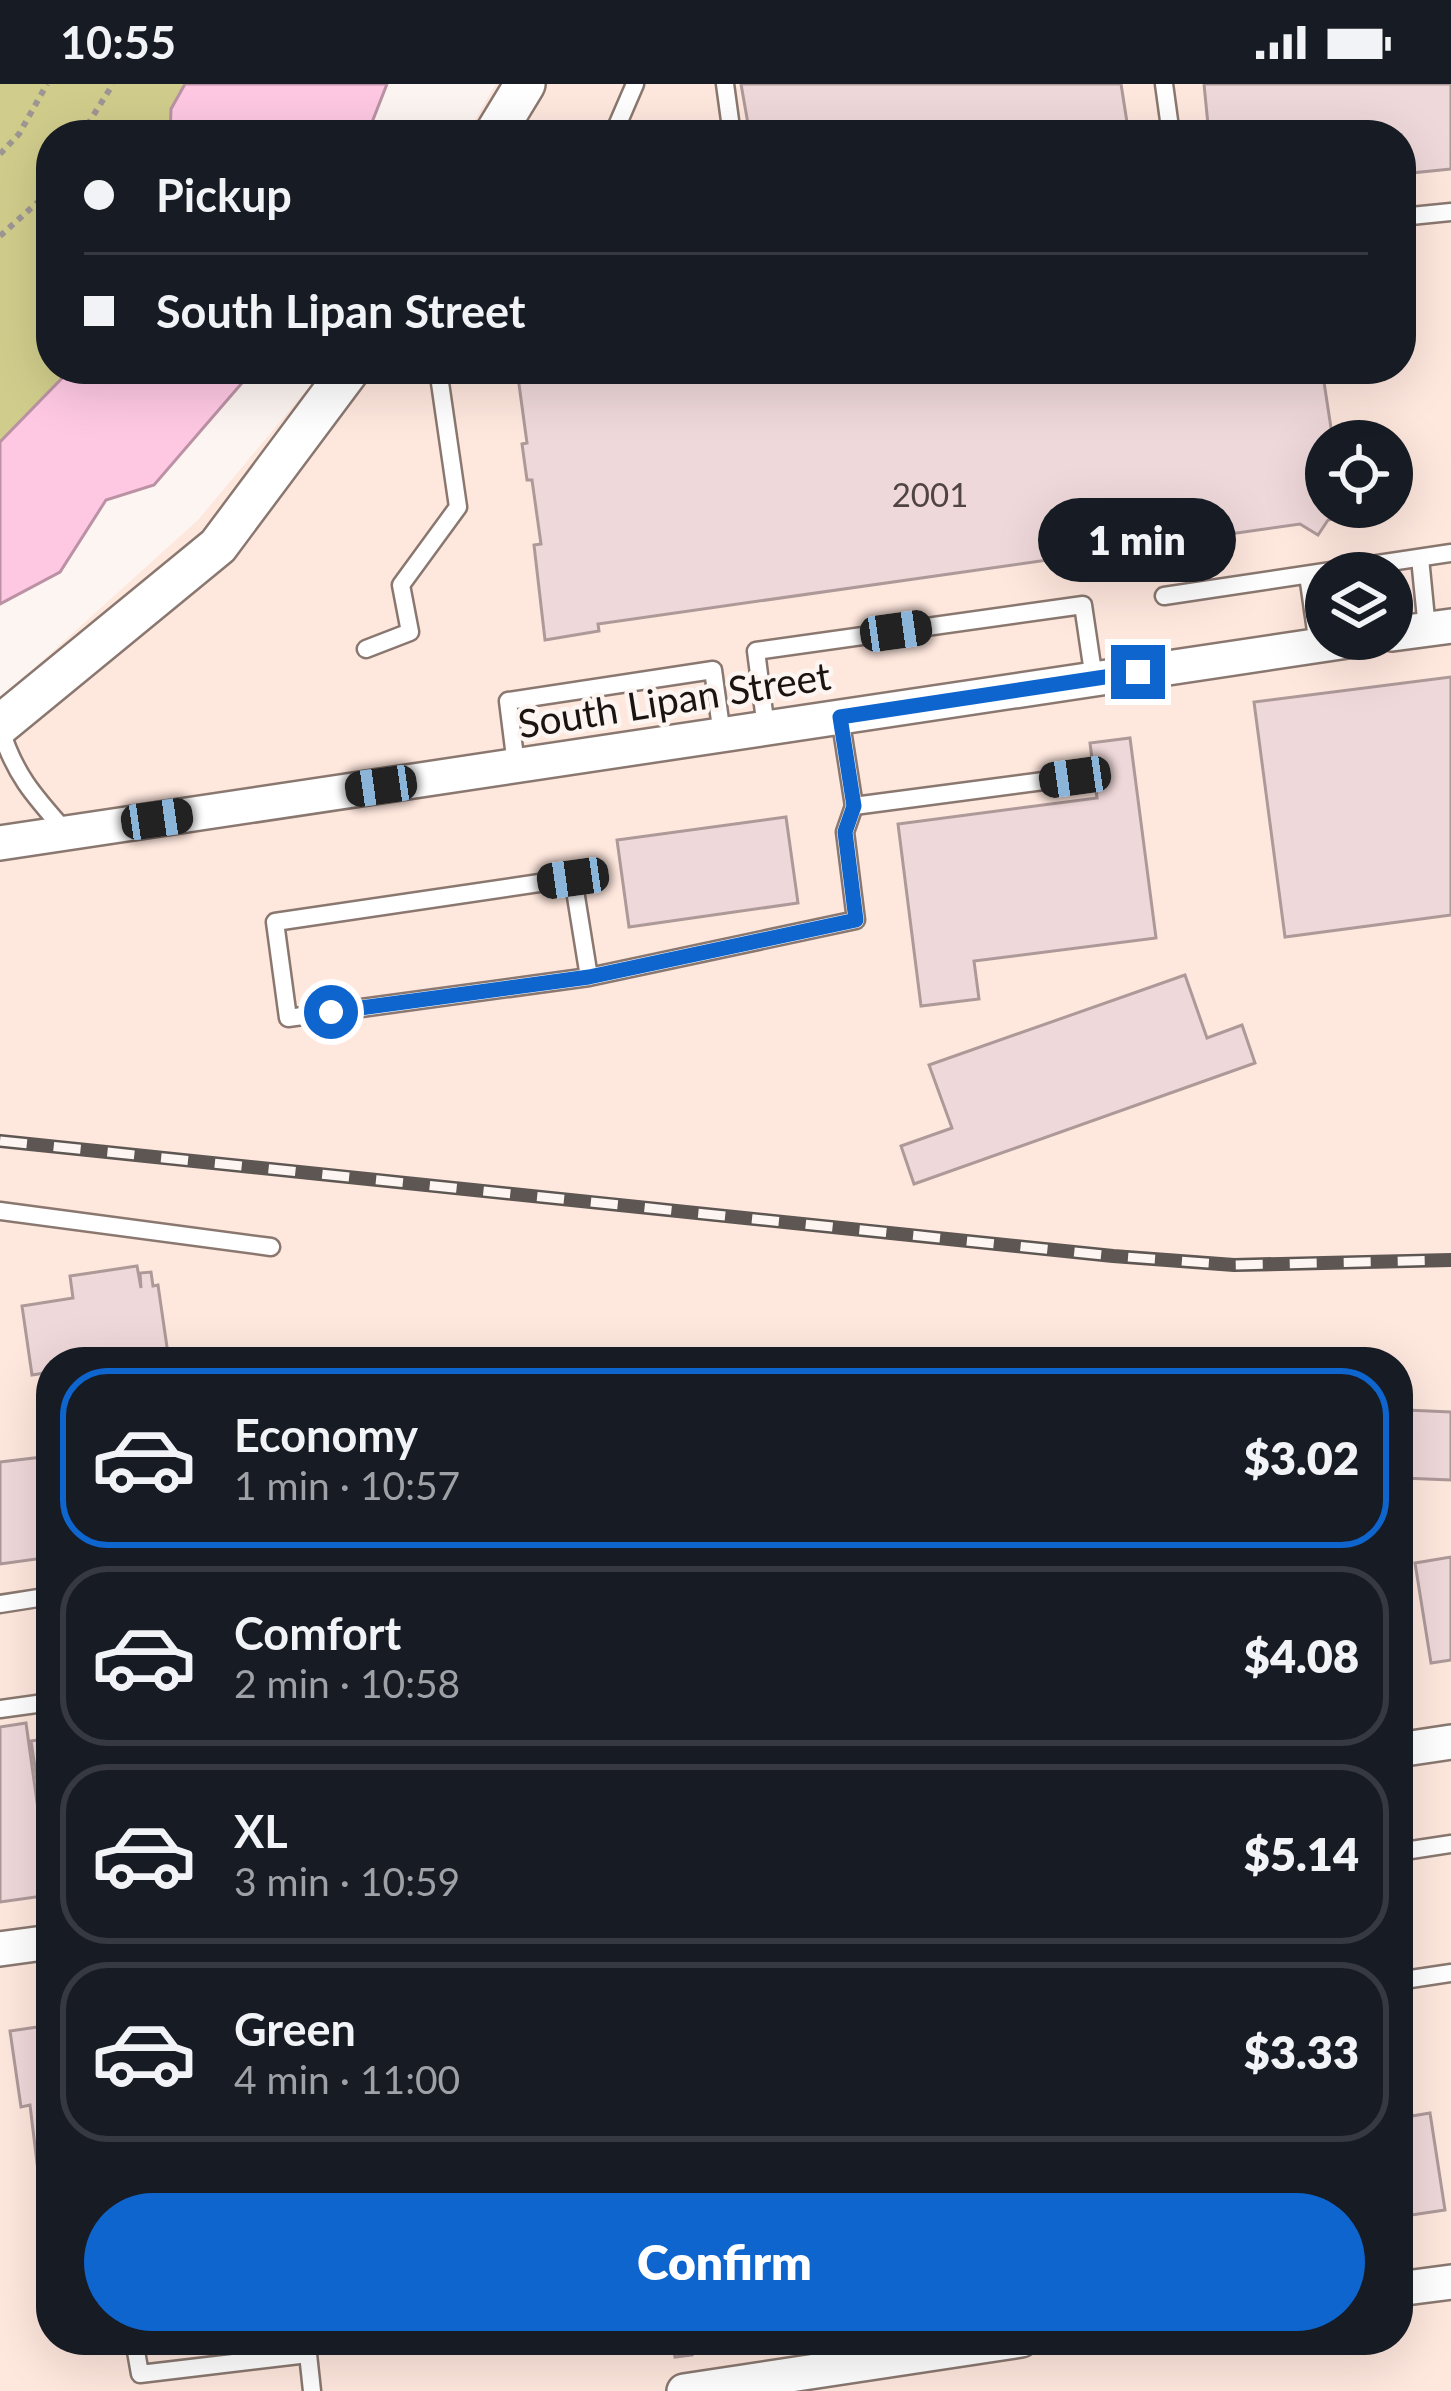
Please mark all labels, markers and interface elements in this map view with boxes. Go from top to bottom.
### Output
text: 10:55 [60,15,176,69]
text: Pickup [156,168,292,222]
text: South Lipan Street [156,284,526,338]
map controls [1305,420,1413,660]
button: locate [1305,420,1413,528]
house number: 2001 [892,474,968,514]
callout: 1 min [1039,498,1237,582]
text: 1 min [1088,517,1186,563]
button: layers [1305,552,1413,660]
car [858,608,934,654]
route end [1111,645,1165,699]
street label: South Lipan Street [515,652,834,746]
car [1037,754,1113,800]
car [343,763,419,809]
car [119,796,195,842]
car [535,855,611,901]
route start [304,985,358,1039]
icon: car [90,1404,198,1512]
text: Economy [234,1408,418,1462]
text: $3.02 [1244,1431,1359,1485]
text: 1 min · 10:57 [234,1462,460,1508]
icon: car [90,1602,198,1710]
text: Comfort [234,1606,401,1660]
text: $4.08 [1244,1629,1359,1683]
text: 2 min · 10:58 [234,1660,460,1706]
icon: car [90,1800,198,1908]
text: XL [234,1804,288,1858]
text: $5.14 [1244,1827,1359,1881]
text: 3 min · 10:59 [234,1858,460,1904]
icon: car [90,1998,198,2106]
text: Green [234,2002,356,2056]
text: $3.33 [1244,2025,1359,2079]
text: 4 min · 11:00 [234,2056,460,2102]
button: Confirm [84,2193,1365,2331]

